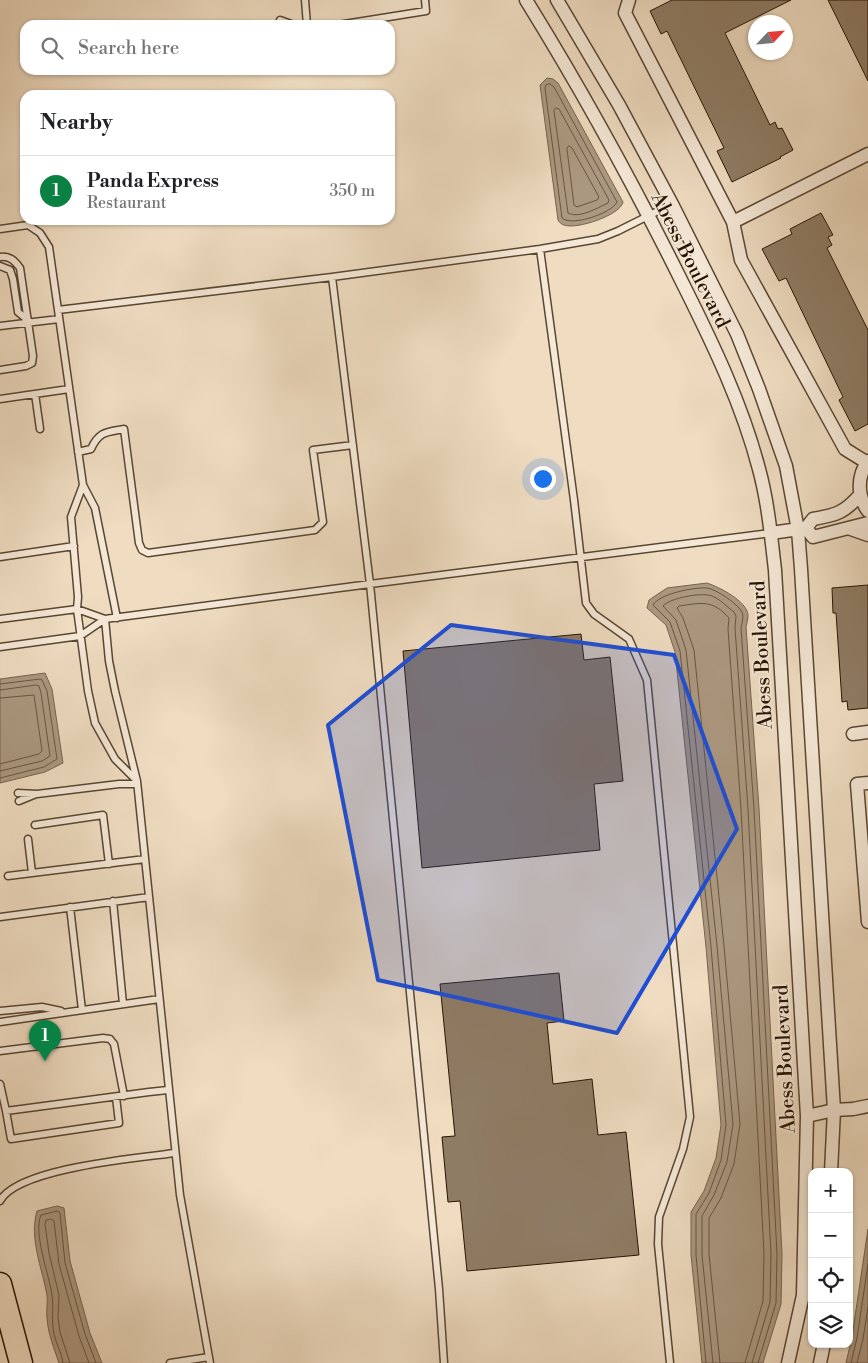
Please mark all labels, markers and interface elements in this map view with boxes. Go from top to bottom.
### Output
north arrow [748,15,793,60]
search box [20,20,395,75]
icon: search [38,34,66,62]
text: Search here [78,36,179,60]
text: Nearby [40,110,113,136]
text: Panda Express [87,169,219,193]
text: 1 [52,181,60,201]
text: 350 m [329,181,375,201]
street label: Abess Boulevard [644,188,735,333]
text: Restaurant [87,193,166,213]
your location [530,466,556,492]
street label: Abess Boulevard [746,579,779,731]
street label: Abess Boulevard [769,983,802,1135]
pin: 1 [29,1020,61,1061]
map controls [808,1168,853,1348]
button: + [808,1168,853,1213]
button: − [808,1213,853,1258]
button: locate [808,1258,853,1303]
button: layers [808,1303,853,1348]

